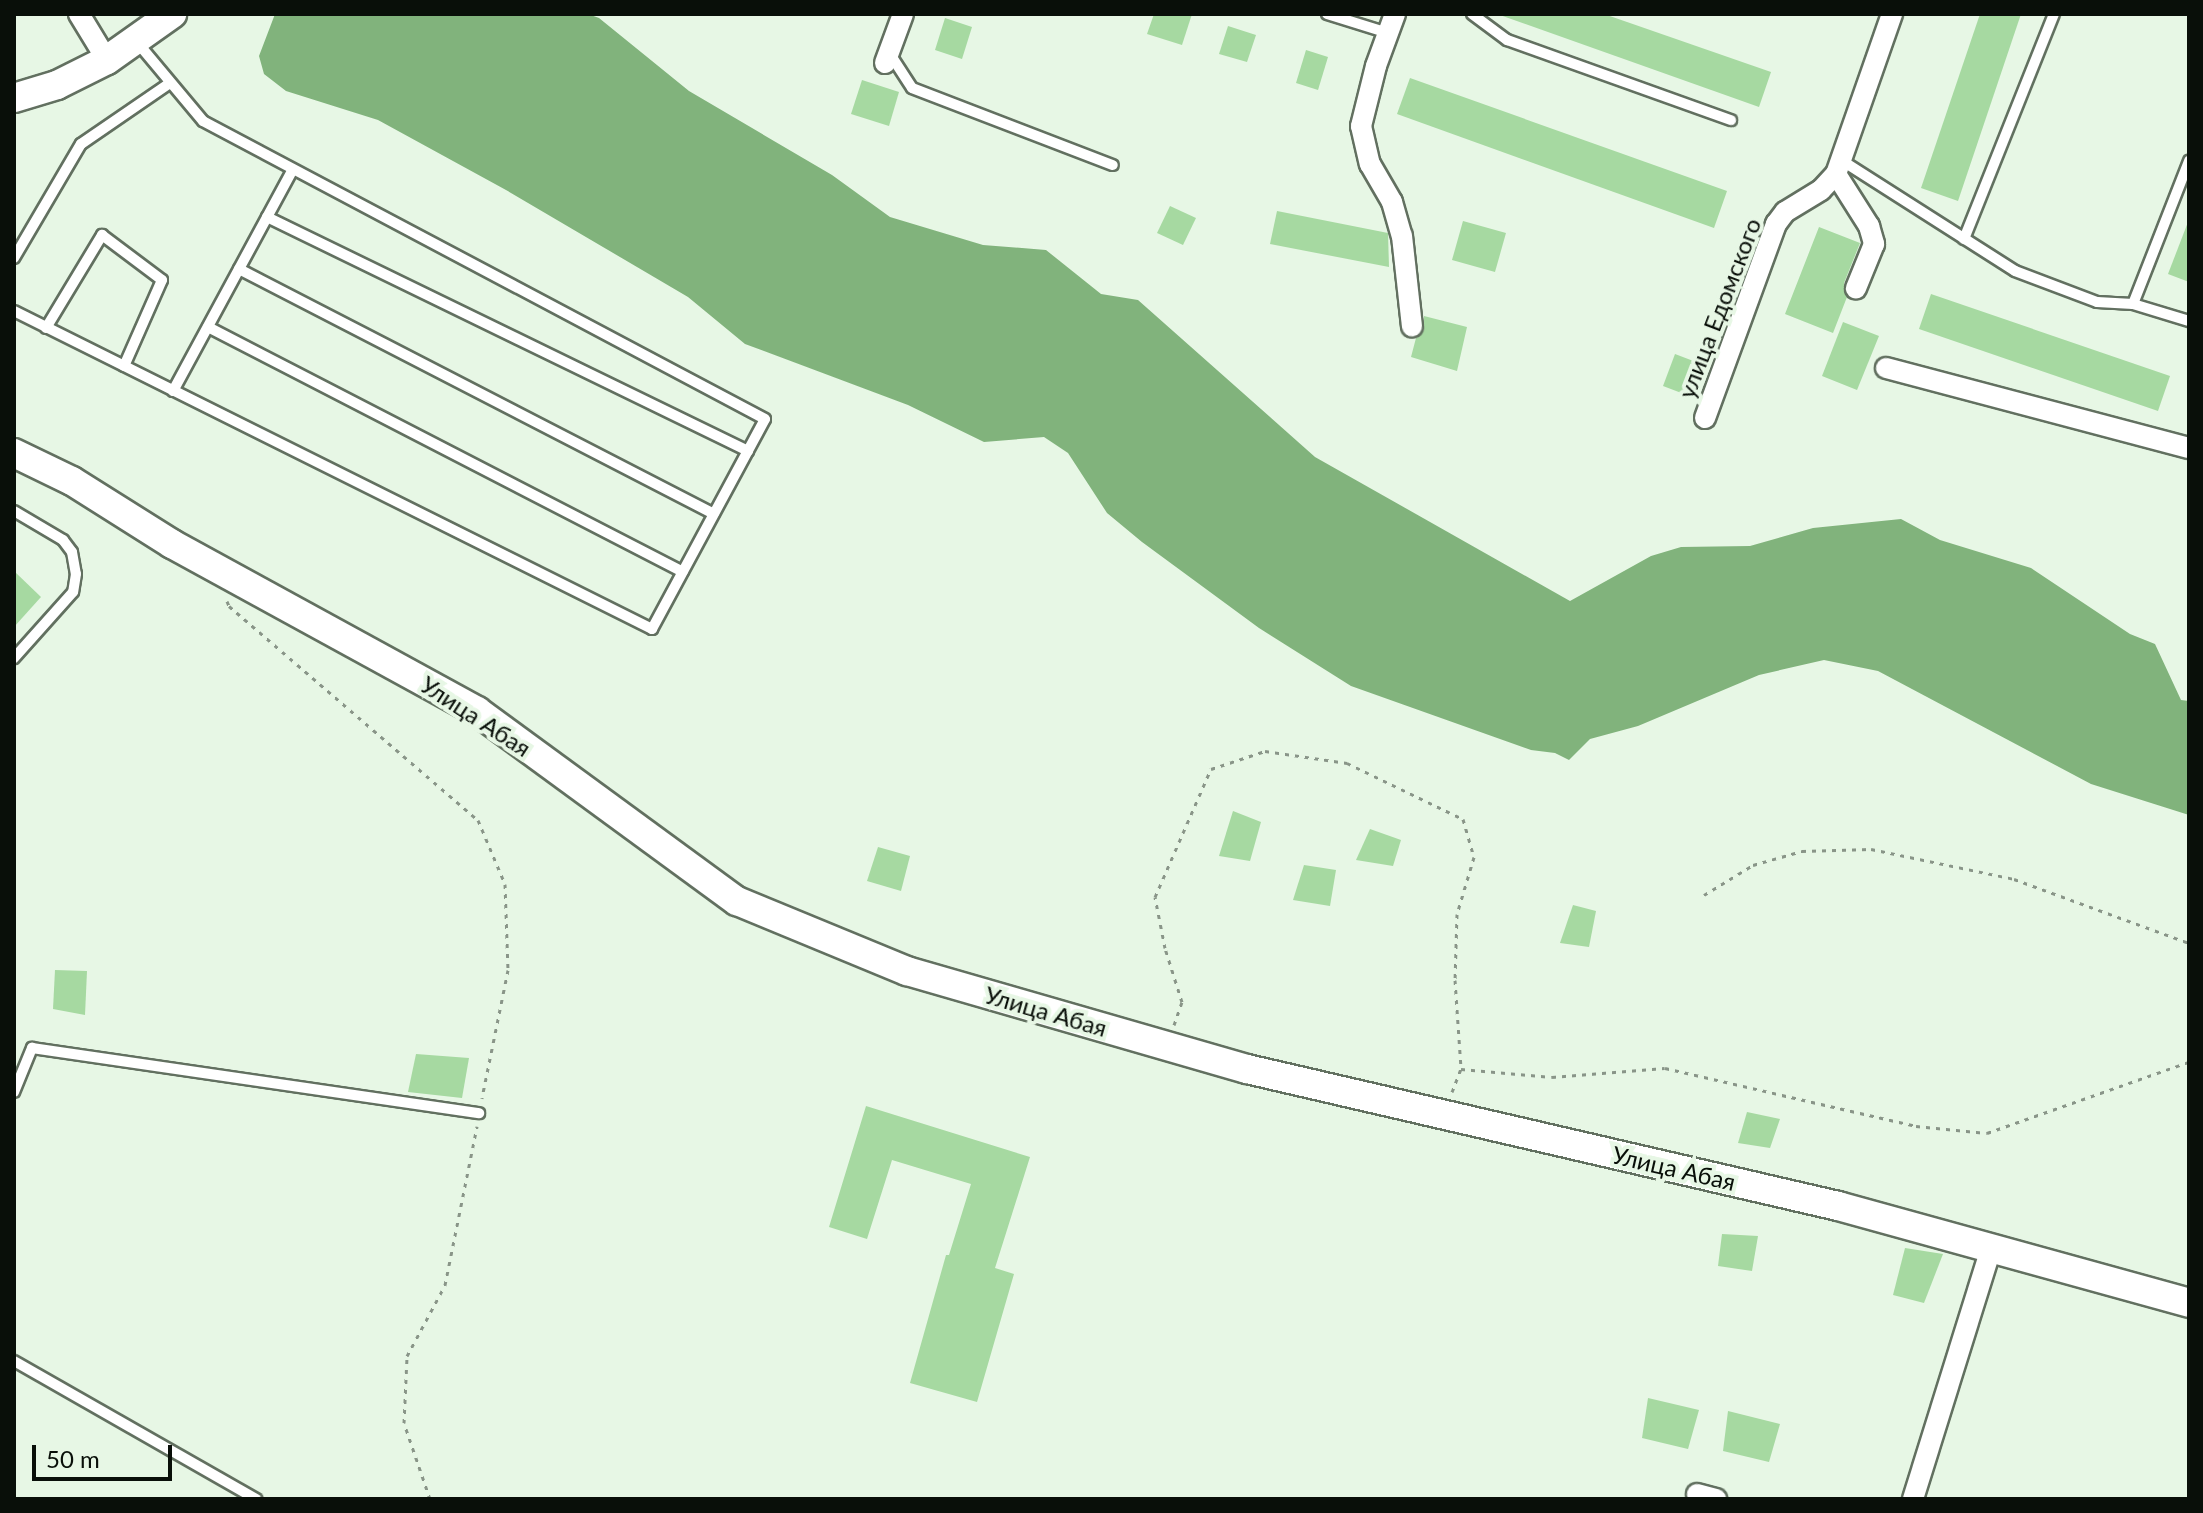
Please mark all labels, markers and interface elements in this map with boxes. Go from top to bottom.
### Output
street label: улица Едомского [1671,214,1767,402]
street label: Улица Абая [415,670,537,762]
street label: Улица Абая [982,980,1110,1042]
street label: Улица Абая [1610,1140,1738,1196]
scale bar [36,1429,176,1479]
text: 50 m [46,1444,100,1473]

